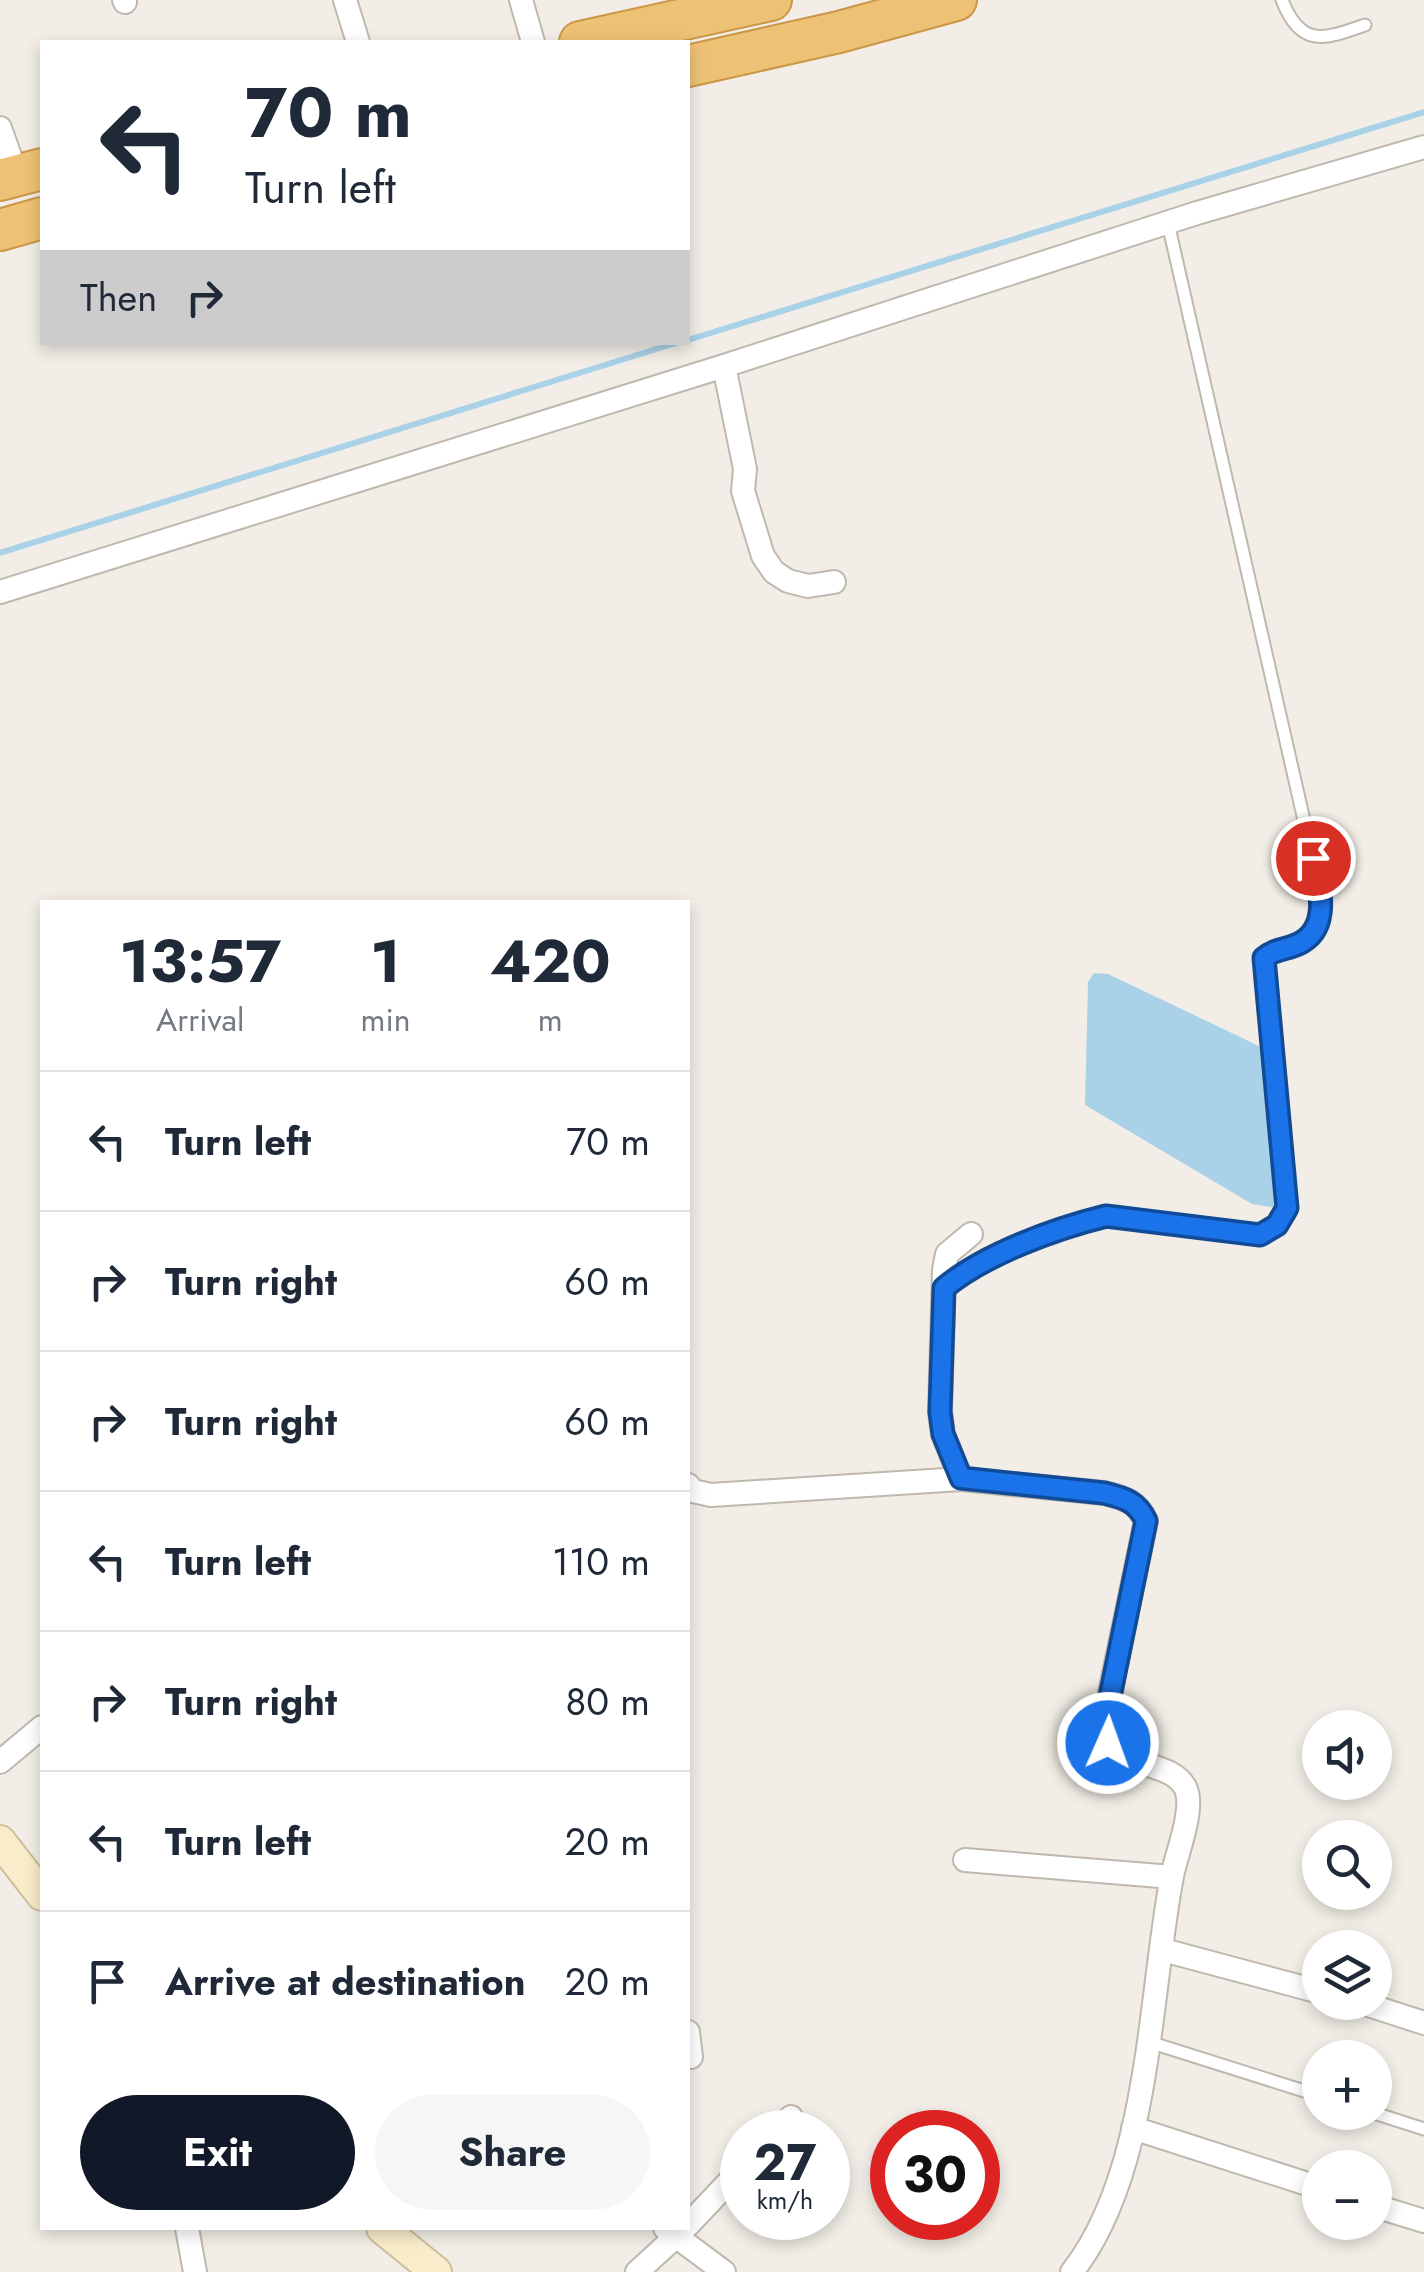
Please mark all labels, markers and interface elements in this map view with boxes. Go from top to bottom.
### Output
text: 70 m [245,62,412,163]
icon: left [80,80,210,210]
text: Turn left [245,155,396,220]
text: Then [80,270,157,325]
icon: right [177,270,232,325]
pin [1271,816,1356,901]
icon: arrive [1286,831,1341,886]
text: 13:57 [119,918,281,1005]
text: 1 [370,918,401,1005]
text: 420 [490,918,611,1005]
text: Arrival [156,997,244,1043]
text: min [360,997,411,1043]
text: m [538,997,563,1043]
icon: left [80,1114,135,1169]
text: Turn left [165,1114,311,1169]
text: 70 m [566,1114,650,1169]
icon: right [80,1254,135,1309]
text: Turn right [165,1254,337,1309]
text: 60 m [564,1254,650,1309]
icon: right [80,1394,135,1449]
text: Turn right [165,1394,337,1449]
text: 60 m [564,1394,650,1449]
icon: left [80,1534,135,1589]
text: Turn left [165,1534,311,1589]
text: 110 m [552,1534,650,1589]
icon: right [80,1674,135,1729]
text: Turn right [165,1674,337,1729]
text: 80 m [565,1674,650,1729]
position arrow [1056,1691,1160,1795]
map controls [1302,1710,1392,2240]
button: sound [1302,1710,1392,1800]
icon: left [80,1814,135,1869]
text: Turn left [165,1814,311,1869]
text: 20 m [565,1814,650,1869]
button: search [1302,1820,1392,1910]
button: layers [1302,1930,1392,2020]
icon: arrive [80,1954,135,2009]
text: Arrive at destination [165,1954,526,2009]
text: 20 m [565,1954,650,2009]
button: + [1302,2040,1392,2130]
button: Exit [80,2095,355,2210]
button: Share [375,2095,650,2210]
speed limit sign: 30 [870,2110,1000,2240]
text: 27 [754,2126,816,2199]
button: − [1302,2150,1392,2240]
text: km/h [757,2182,813,2218]

